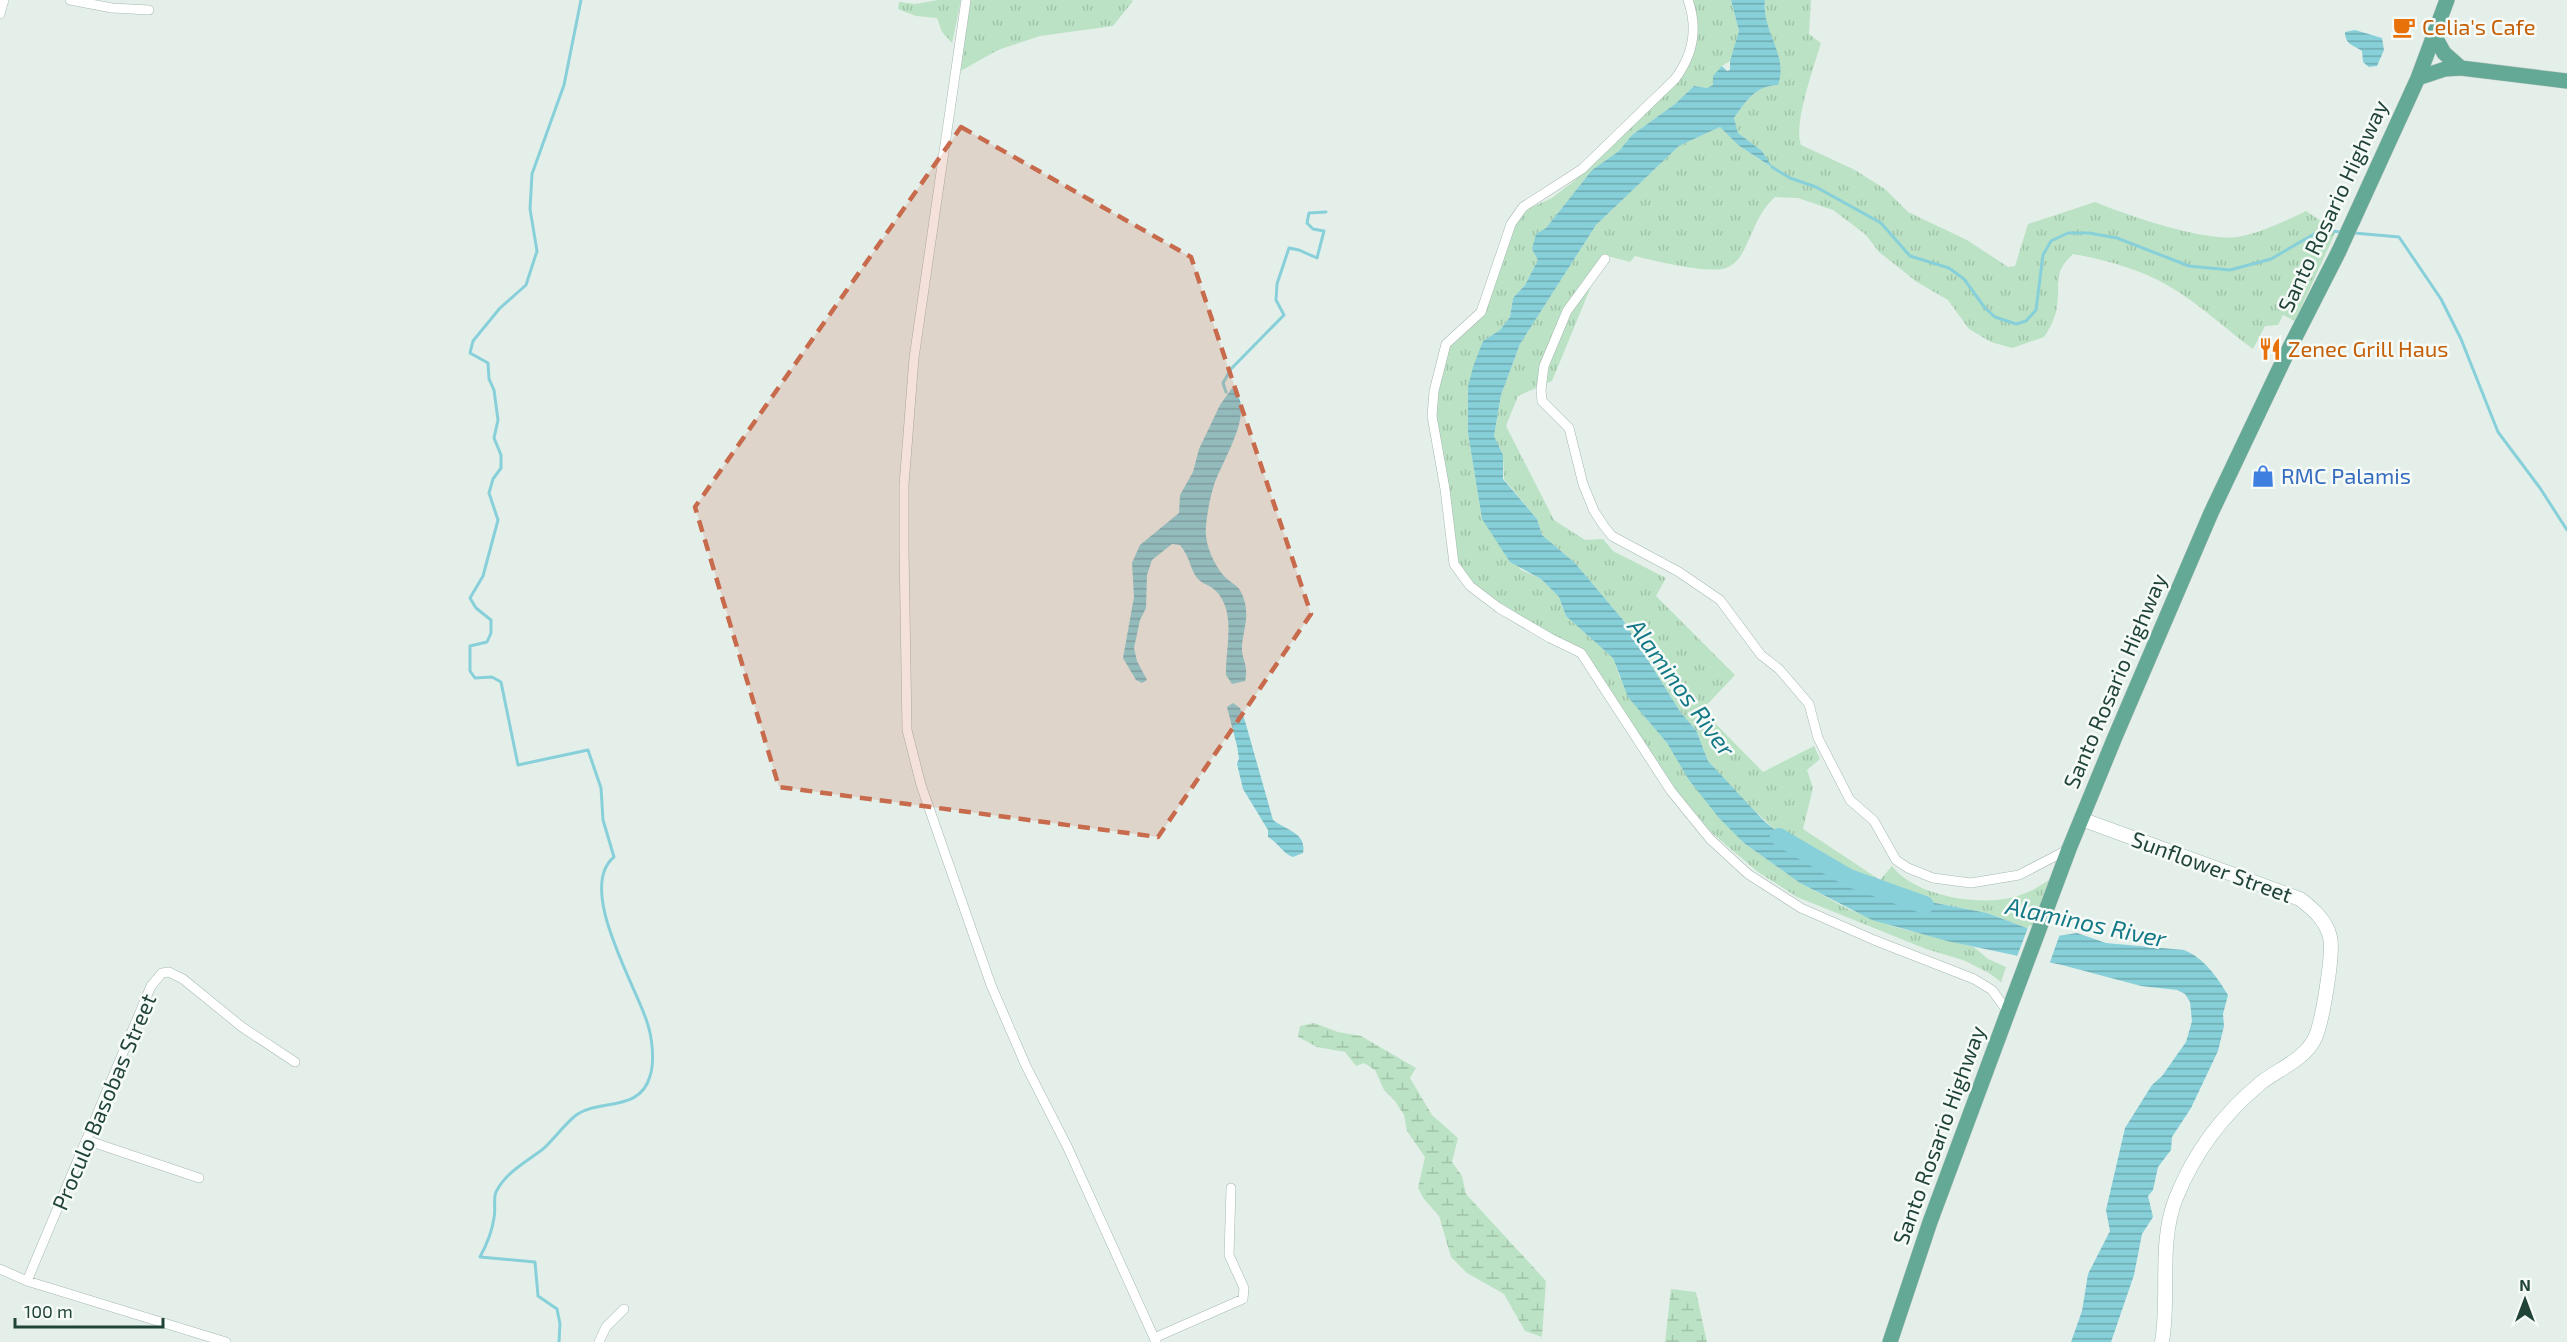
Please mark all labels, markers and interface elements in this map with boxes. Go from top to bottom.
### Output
place label: Celia's Cafe [2422,13,2535,39]
cafe icon: Celia's Cafe [2391,14,2417,40]
street label: Santo Rosario Highway [2272,95,2393,316]
place label: Zenec Grill Haus [2288,335,2449,361]
restaurant icon: Zenec Grill Haus [2257,336,2283,362]
place label: RMC Palamis [2281,462,2411,488]
shop icon: RMC Palamis [2250,463,2276,489]
street label: Santo Rosario Highway [2057,569,2171,792]
water label: Alaminos River [1622,612,1742,762]
street label: Sunflower Street [2128,825,2296,907]
water label: Alaminos River [2002,890,2170,953]
street label: Proculo Basobas Street [46,990,160,1214]
street label: Santo Rosario Highway [1886,1021,1990,1248]
north arrow [2495,1270,2555,1330]
text: N [2519,1275,2531,1294]
scale bar [15,1291,164,1329]
text: 100 m [24,1300,73,1322]

